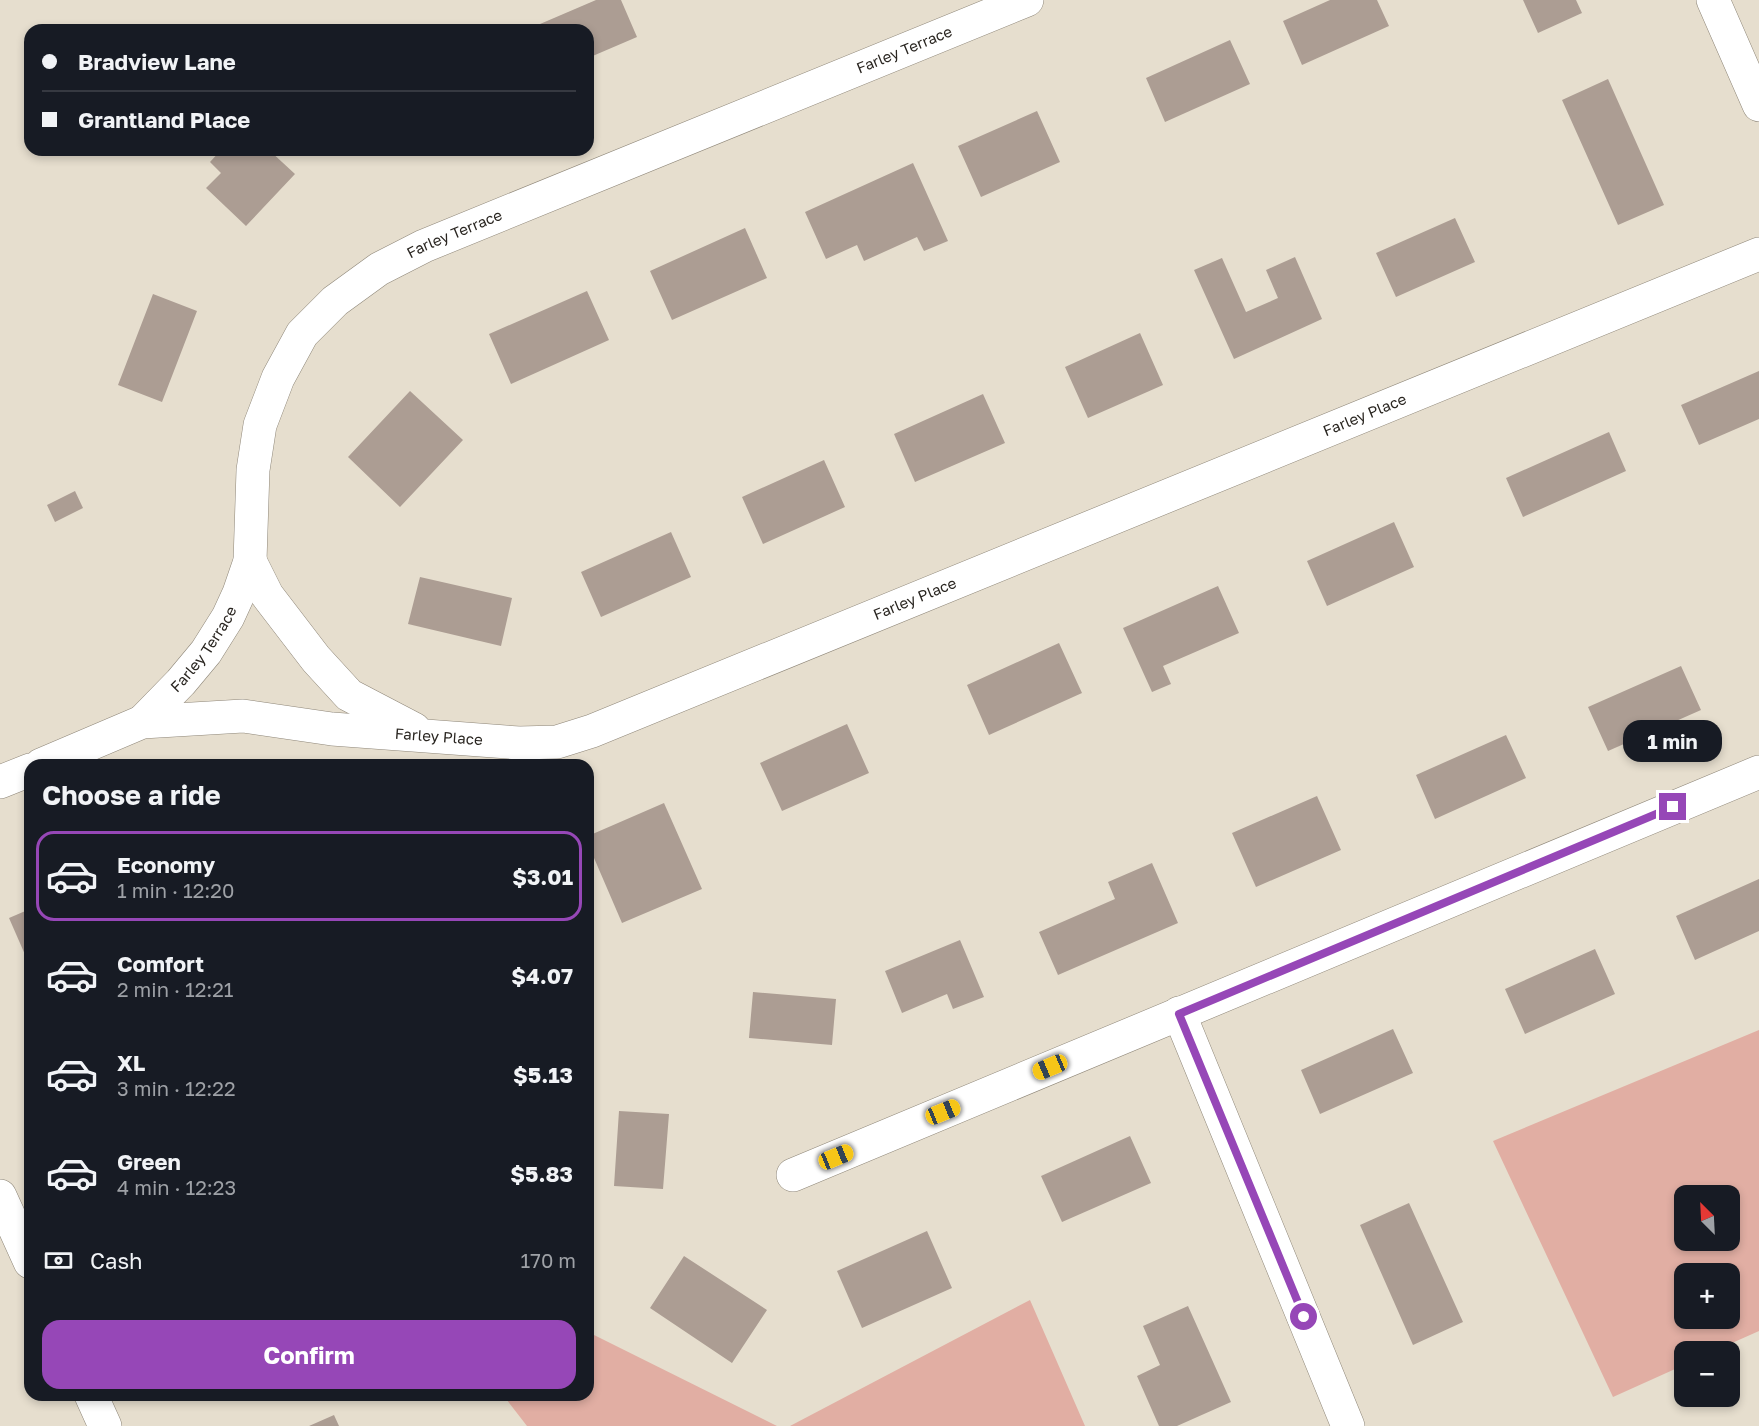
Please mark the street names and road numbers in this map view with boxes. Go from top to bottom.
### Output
street label: Farley Terrace [854,21,955,77]
street label: Farley Terrace [403,205,505,261]
street label: Farley Place [1320,389,1409,439]
street label: Farley Place [870,573,959,623]
street label: Farley Terrace [166,603,240,695]
street label: Farley Place [394,724,484,748]

